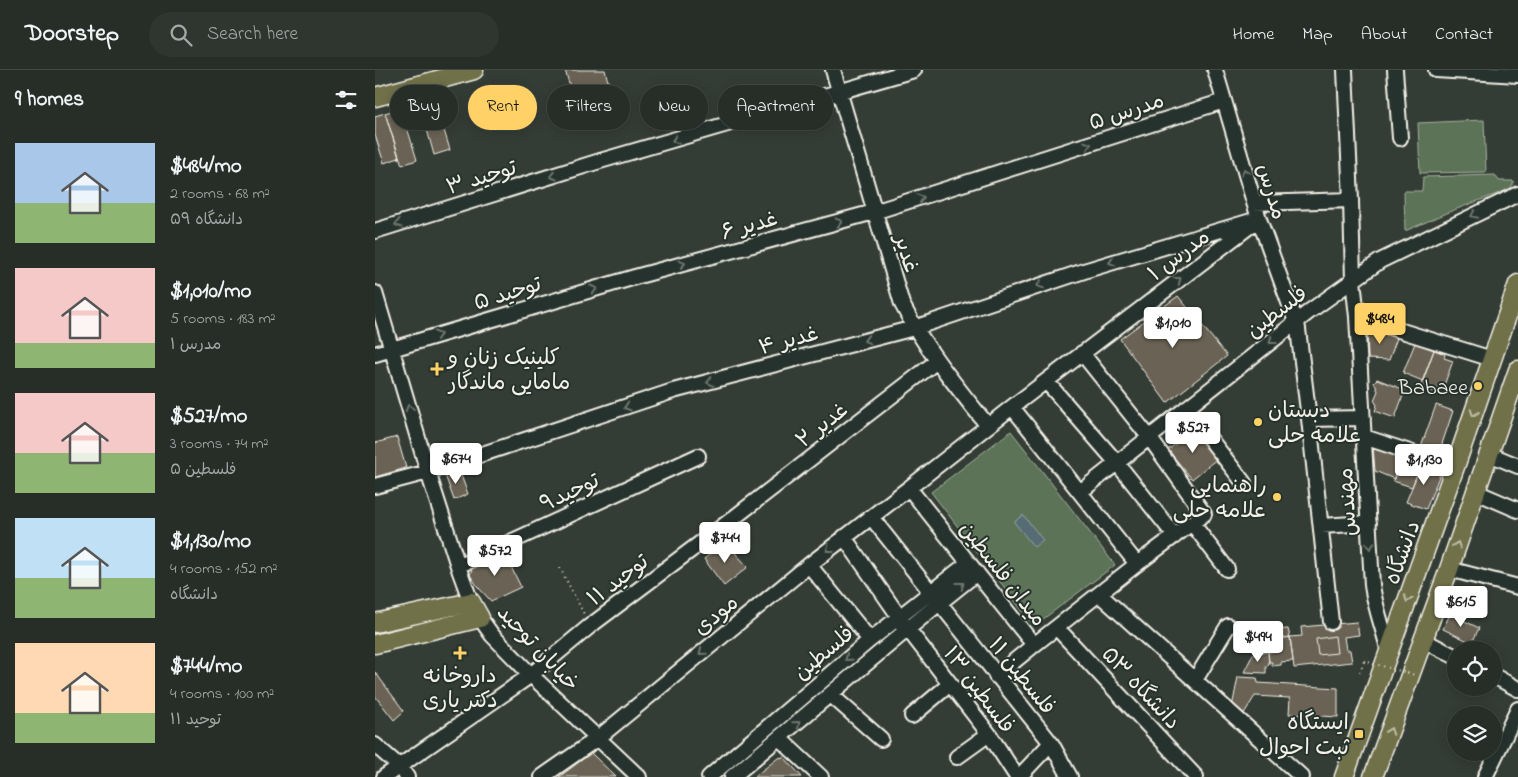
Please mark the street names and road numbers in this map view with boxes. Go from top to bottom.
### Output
street label: مدرس ۵ [1085,86,1169,140]
street label: توحید ۳ [443,153,522,205]
street label: مدرس [1246,160,1294,224]
street label: غدیر ۶ [718,204,782,250]
street label: مدرس ۱ [1142,222,1218,290]
street label: غدیر [884,229,926,277]
street label: توحید ۵ [470,269,546,320]
street label: فلسطین [1240,279,1316,348]
street label: غدیر ۴ [755,319,822,365]
street label: غدیر ۲ [790,396,856,457]
street label: توحید۹ [535,466,606,521]
street label: مهندس [1331,467,1367,537]
street label: میدان فلسطین [950,515,1053,634]
street label: دانشگاه [1378,517,1430,589]
street label: توحید ۱۱ [581,547,657,615]
street label: مودی [687,588,746,645]
street label: خیابان توحید [488,598,586,700]
street label: فلسطین [788,619,862,689]
street label: فلسطین ۱۱ [979,631,1062,723]
street label: فلسطین ۱۳ [934,640,1021,741]
street label: دانشگاه ۵۳ [1093,640,1187,738]

